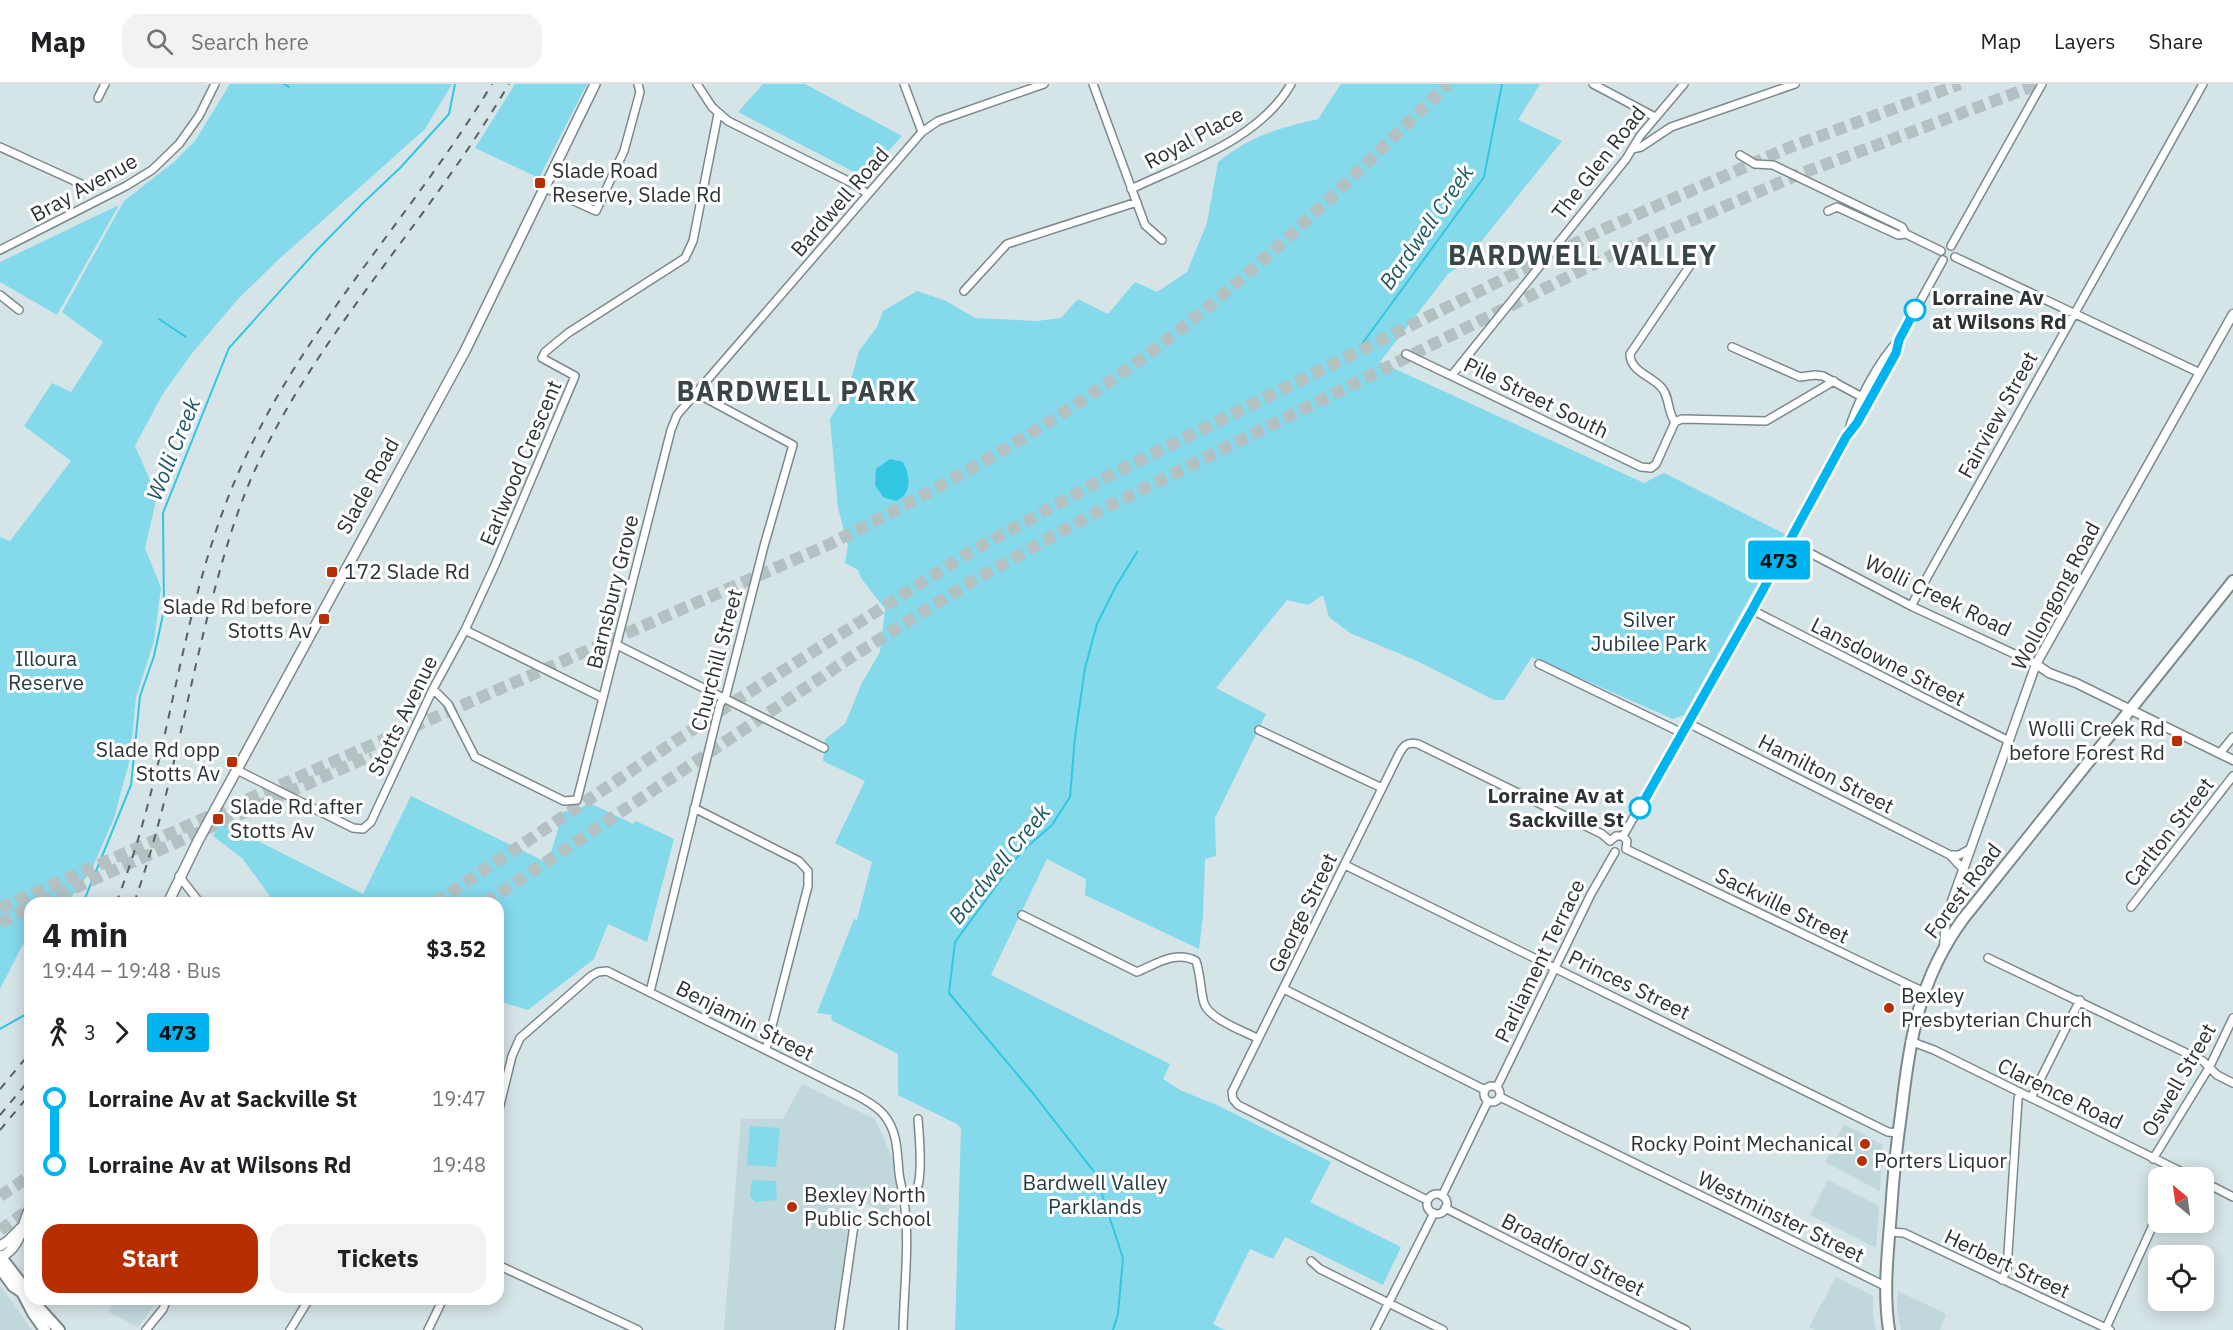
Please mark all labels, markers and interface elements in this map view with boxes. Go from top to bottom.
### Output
search box [122,14,542,68]
text: Map [30,23,86,60]
icon: search [143,25,176,58]
text: Search here [191,27,309,56]
text: Map [1981,27,2021,55]
text: Layers [2054,27,2116,55]
text: Share [2149,27,2203,55]
street label: Royal Place [1139,99,1248,175]
street label: The Glen Road [1545,100,1652,225]
street label: Bardwell Road [784,141,895,262]
street label: Bray Avenue [25,146,142,228]
place label: Slade Road Reserve, Slade Rd [552,156,721,208]
water label: Bardwell Creek [1372,158,1480,295]
marker: Slade Road Reserve, Slade Rd [533,176,547,190]
district label: BARDWELL VALLEY [1448,237,1718,272]
place label: Lorraine Av at Wilsons Rd [1932,283,2067,335]
marker: Lorraine Av at Wilsons Rd [1904,299,1926,321]
street label: Fairview Street [1951,346,2044,483]
street label: Pile Street South [1459,350,1614,444]
district label: BARDWELL PARK [677,373,917,408]
street label: Earlwood Crescent [473,376,568,550]
water label: Wolli Creek [139,393,206,504]
street label: Slade Road [329,432,405,539]
street label: Barnsbury Grove [579,512,645,672]
street label: Wollongong Road [2004,516,2106,675]
line badge: 473 [1744,540,1814,580]
text: 473 [1760,546,1798,574]
street label: Wolli Creek Road [1861,548,2016,643]
place label: 172 Slade Rd [344,557,470,585]
marker: 172 Slade Rd [325,565,339,579]
street label: Churchill Street [684,586,748,734]
place label: Slade Rd before Stotts Av [163,592,312,644]
park label: Silver Jubilee Park [1591,605,1707,657]
street label: Lansdowne Street [1806,610,1970,712]
marker: Slade Rd before Stotts Av [317,612,331,626]
park label: Illoura Reserve [8,644,84,696]
street label: Stotts Avenue [361,651,443,781]
place label: Wolli Creek Rd before Forest Rd [2009,714,2165,766]
street label: Hamilton Street [1754,727,1899,819]
marker: Wolli Creek Rd before Forest Rd [2170,734,2184,748]
place label: Slade Rd opp Stotts Av [96,735,220,787]
marker: Slade Rd opp Stotts Av [225,755,239,769]
street label: Carlton Street [2117,771,2220,892]
place label: Lorraine Av at Sackville St [1487,781,1624,833]
place label: Slade Rd after Stotts Av [230,792,363,844]
water label: Bardwell Creek [941,797,1056,930]
marker: Lorraine Av at Sackville St [1629,797,1651,819]
marker: Slade Rd after Stotts Av [211,812,225,826]
street label: Forest Road [1917,837,2007,944]
street label: George Street [1261,848,1343,977]
street label: Sackville Street [1711,861,1854,950]
street label: Parliament Terrace [1487,874,1591,1047]
text: 4 min [42,913,128,956]
text: $3.52 [426,934,486,963]
street label: Princes Street [1564,943,1695,1026]
text: 19:44 – 19:48 · Bus [42,957,221,984]
street label: Benjamin Street [672,973,819,1067]
place label: Bexley Presbyterian Church [1901,981,2092,1033]
marker: Bexley Presbyterian Church [1882,1001,1896,1015]
icon: walk [42,1016,75,1049]
icon: forward [105,1016,138,1049]
text: 473 [159,1018,197,1046]
street label: Oswell Street [2134,1018,2222,1141]
text: 3 [84,1019,96,1046]
street label: Clarence Road [1993,1051,2128,1136]
text: Lorraine Av at Sackville St [88,1084,357,1113]
text: 19:47 [432,1085,486,1112]
place label: Rocky Point Mechanical [1631,1129,1853,1157]
marker: Rocky Point Mechanical [1858,1137,1872,1151]
place label: Porters Liquor [1874,1146,2007,1174]
text: Lorraine Av at Wilsons Rd [88,1150,351,1179]
text: 19:48 [432,1151,486,1178]
marker: Porters Liquor [1855,1154,1869,1168]
street label: Westminster Street [1693,1164,1869,1269]
north arrow [2148,1167,2214,1233]
map controls [2148,1167,2214,1311]
park label: Bardwell Valley Parklands [1022,1168,1168,1220]
place label: Bexley North Public School [804,1180,932,1232]
marker: Bexley North Public School [785,1200,799,1214]
street label: Broadford Street [1497,1206,1650,1302]
street label: Herbert Street [1940,1222,2075,1304]
button: Start [42,1224,258,1293]
button: Tickets [270,1224,486,1293]
button: locate [2148,1245,2214,1311]

